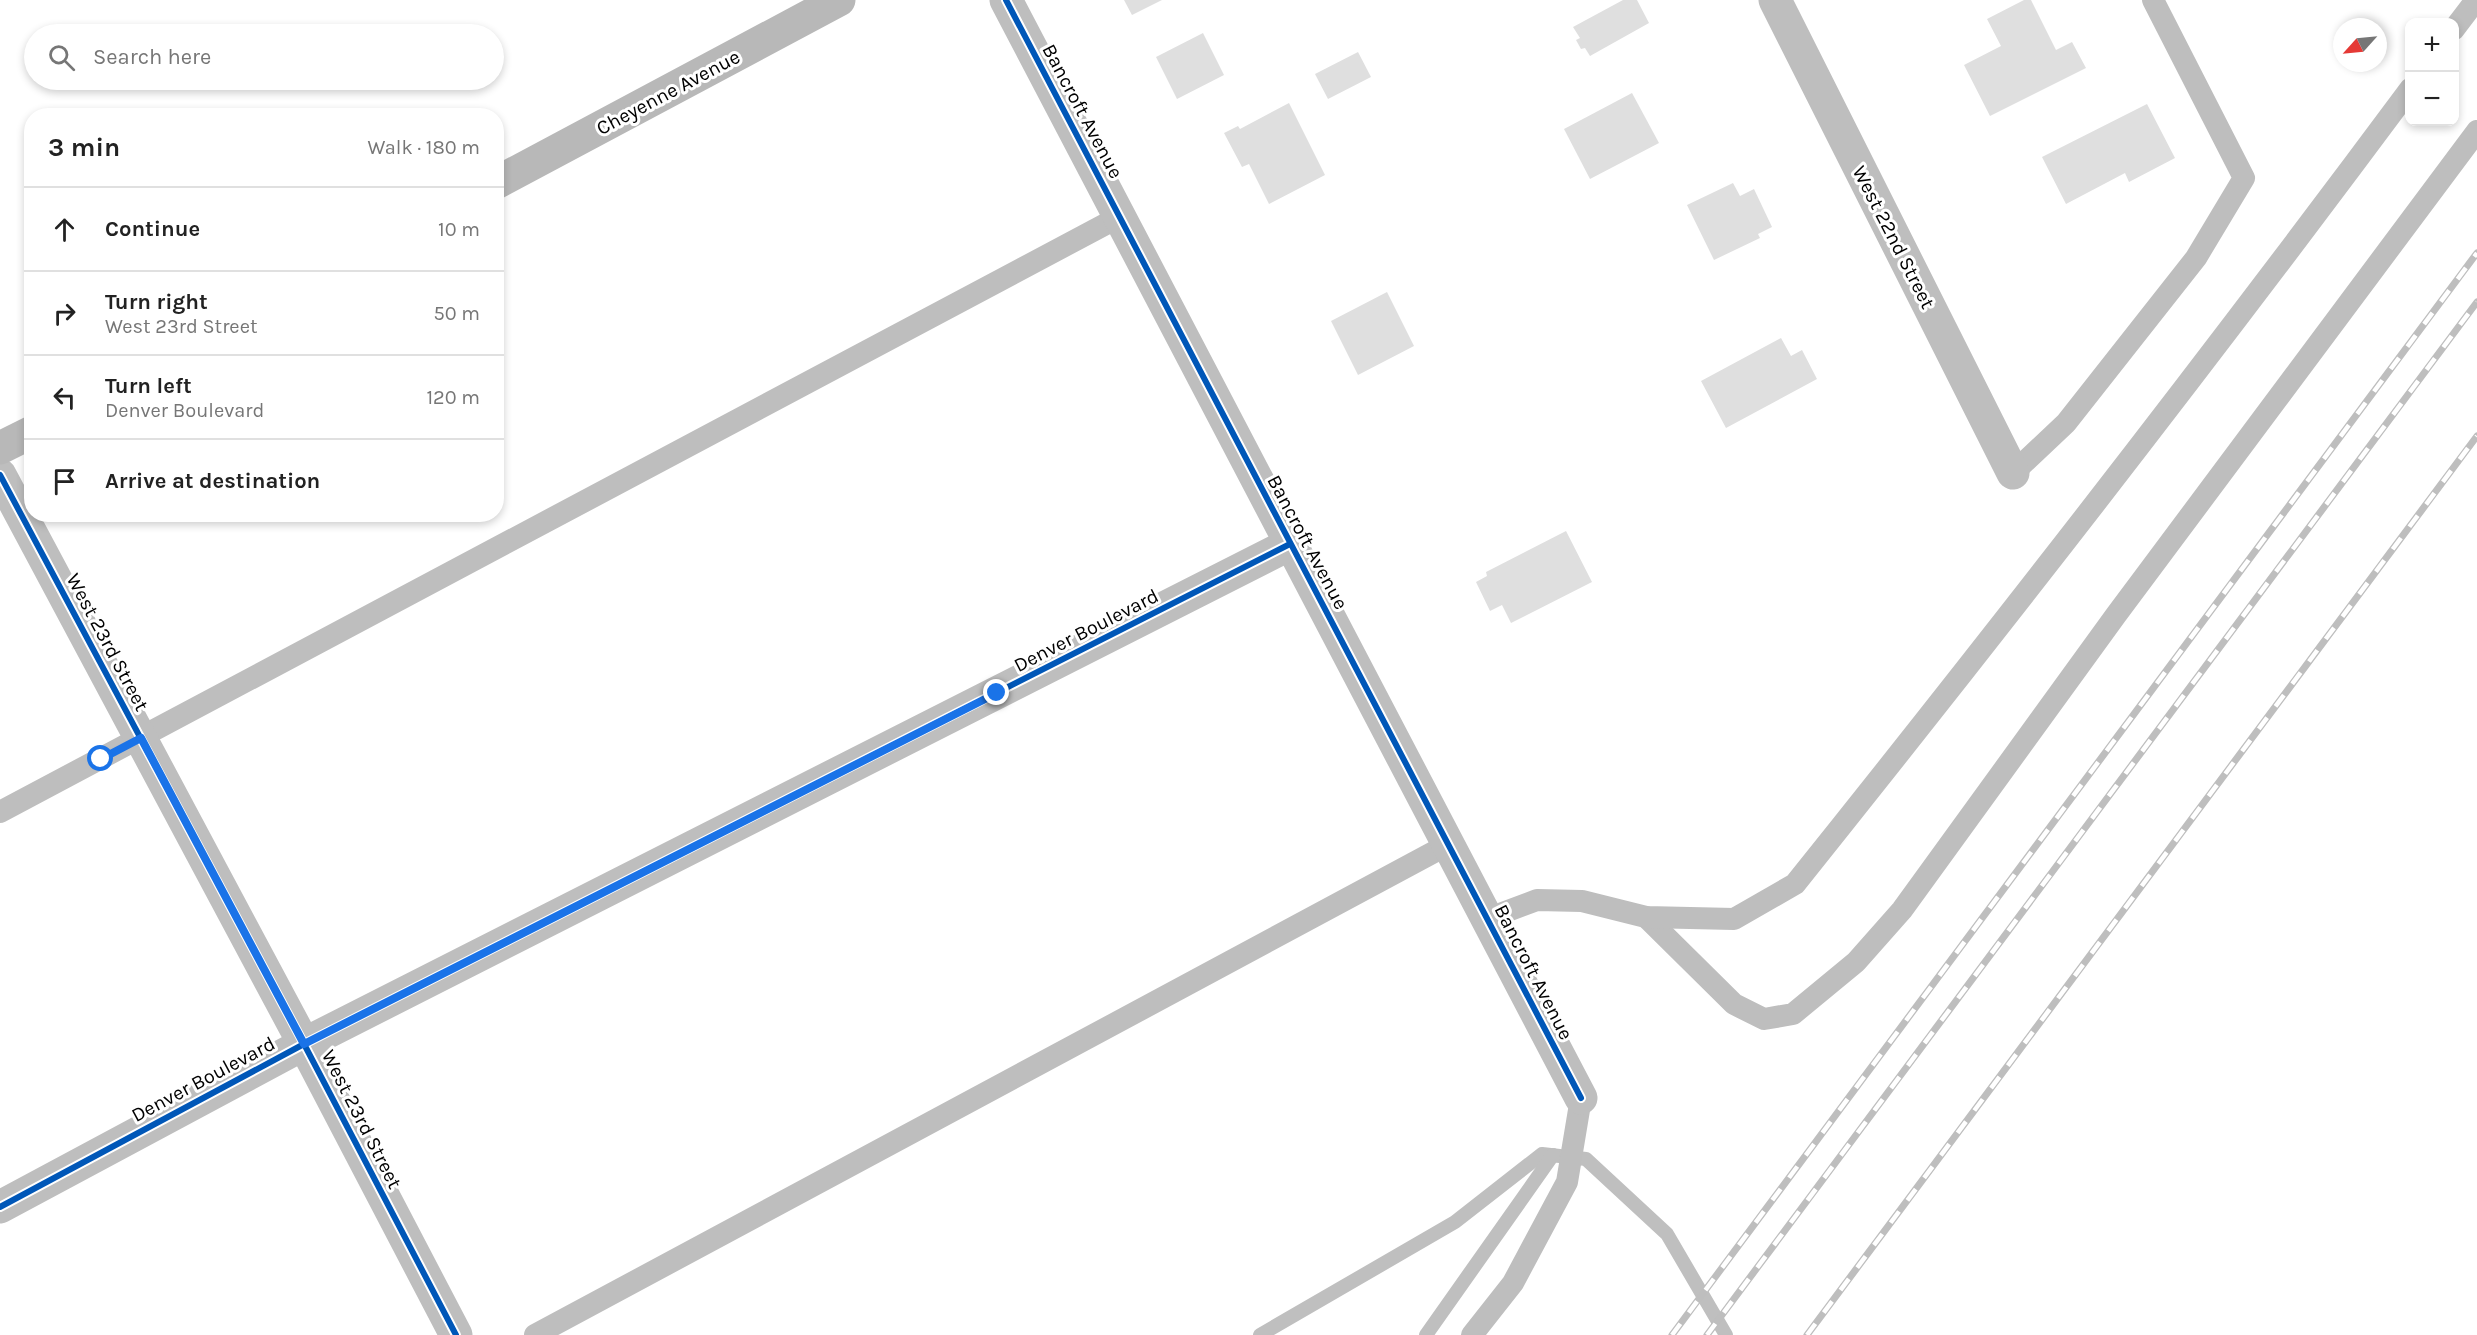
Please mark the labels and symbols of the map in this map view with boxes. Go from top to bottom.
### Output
north arrow [2333,18,2387,72]
street label: Bancroft Avenue [1037,40,1128,182]
street label: Cheyenne Avenue [593,45,744,140]
street label: West 22nd Street [1848,162,1940,313]
street label: Bancroft Avenue [1262,471,1353,613]
street label: West 23rd Street [62,570,154,715]
street label: Denver Boulevard [1010,584,1162,677]
route end [983,679,1009,705]
route start [87,745,113,771]
street label: Bancroft Avenue [1489,901,1578,1044]
street label: Denver Boulevard [127,1032,279,1127]
street label: West 23rd Street [317,1046,407,1193]

